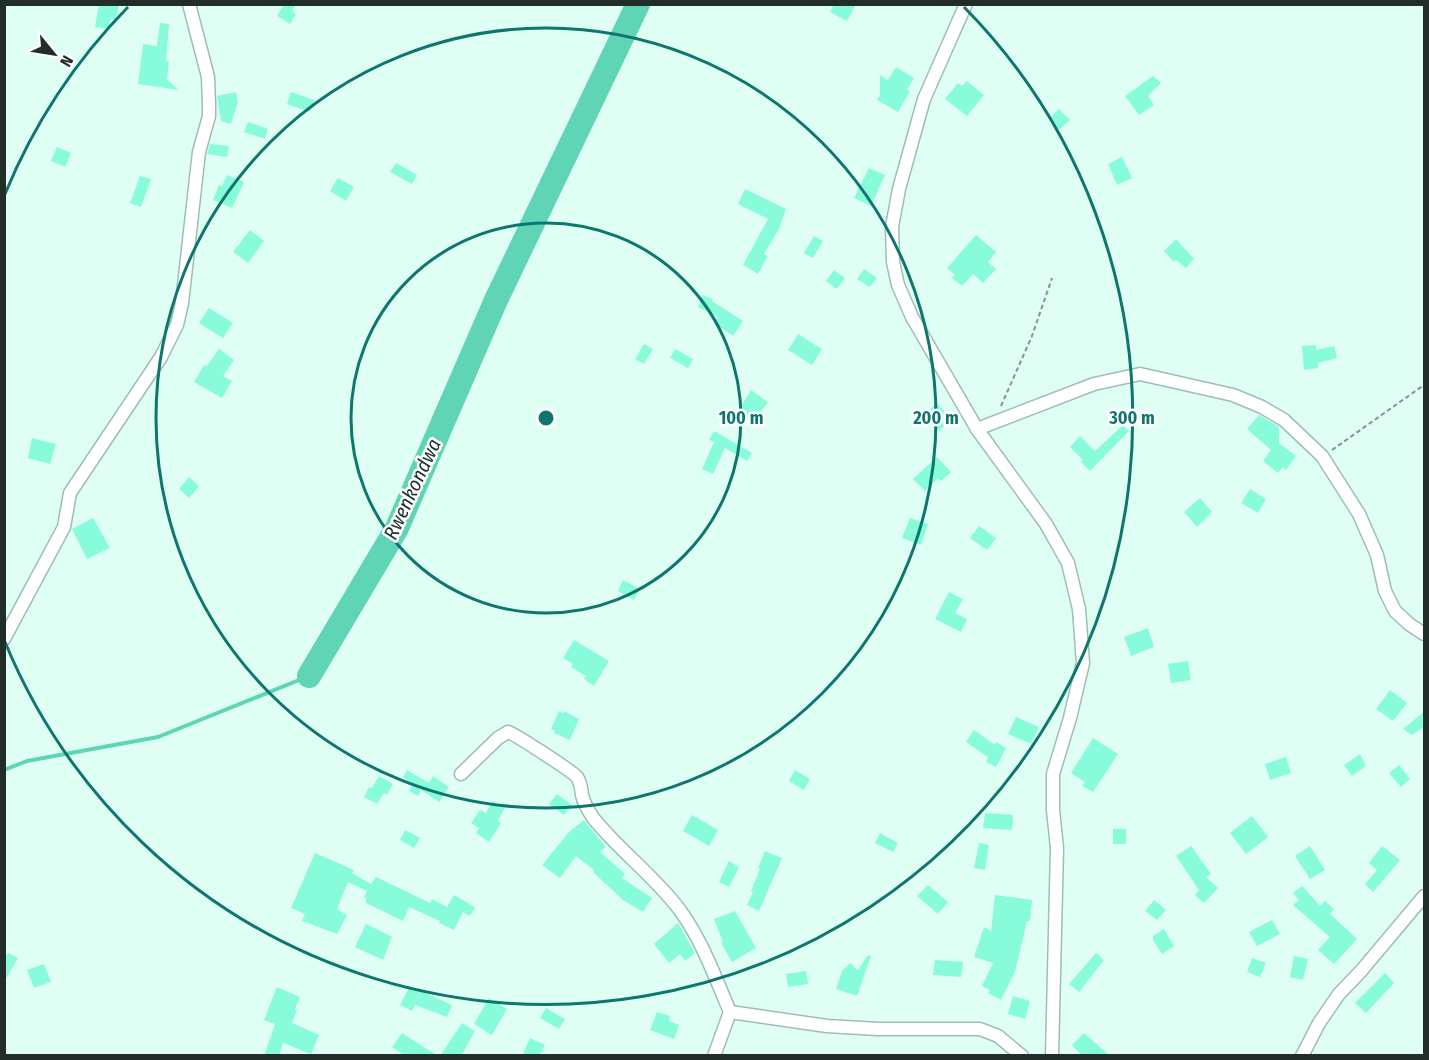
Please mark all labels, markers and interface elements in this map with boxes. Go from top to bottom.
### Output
north arrow [24,24,84,84]
text: N [56,52,77,70]
text: 100 m [719,407,763,429]
text: 200 m [912,407,959,429]
text: 300 m [1108,407,1155,429]
centre of rings [536,408,556,428]
water label: Rwenkondwa [378,435,446,543]

